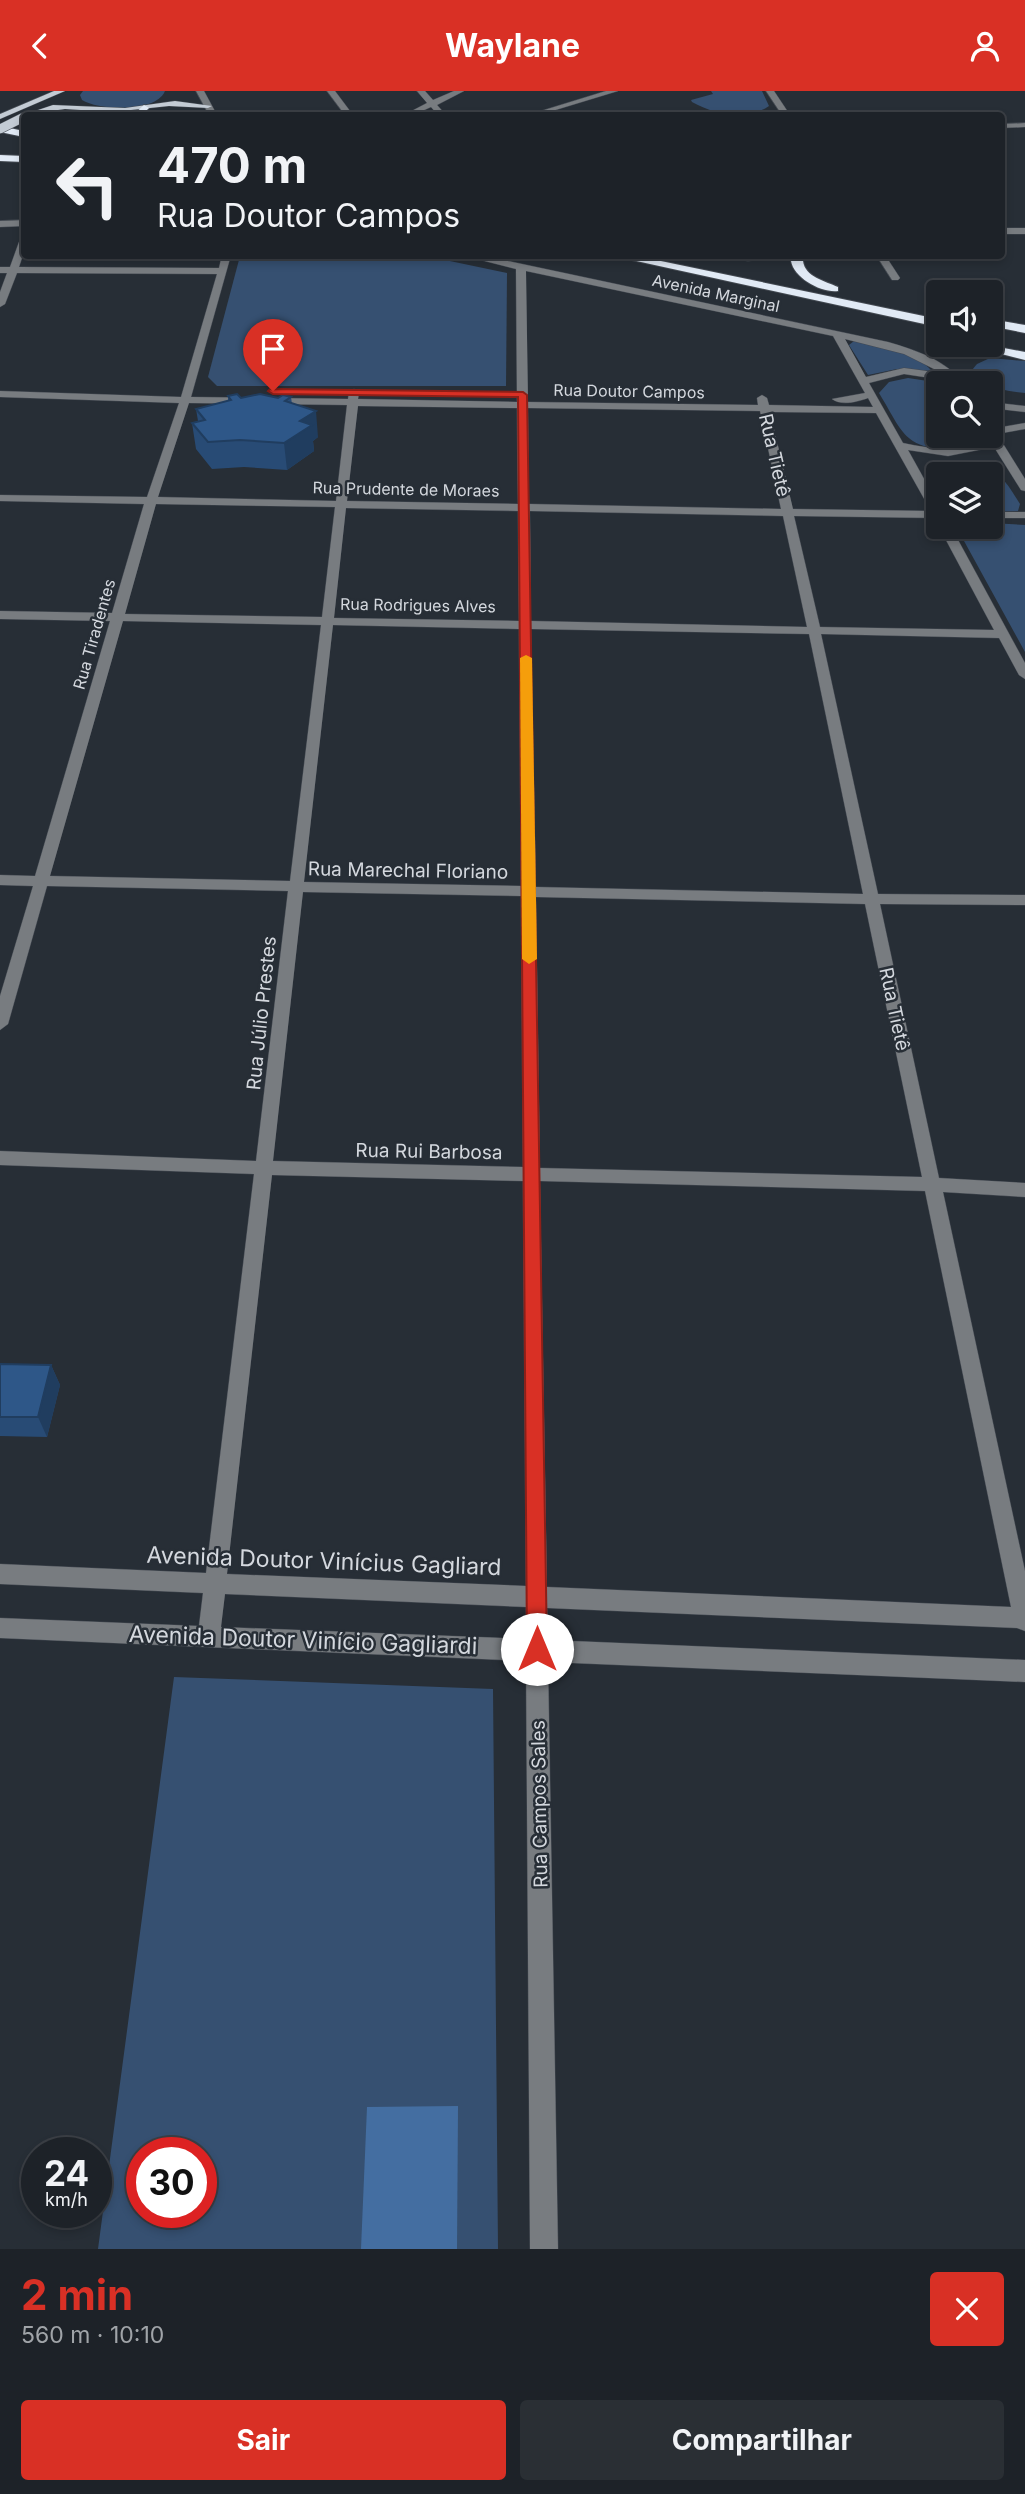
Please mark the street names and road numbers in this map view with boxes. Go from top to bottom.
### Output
street label: Avenida Marginal [650,270,782,316]
street label: Rua Doutor Campos [553,380,705,402]
street label: Rua Tietê [754,411,795,499]
street label: Rua Prudente de Moraes [312,477,500,501]
street label: Rua Tiradentes [69,577,119,691]
street label: Rua Rodrigues Alves [340,594,496,616]
street label: Rua Marechal Floriano [308,857,508,884]
street label: Rua Júlio Prestes [242,935,281,1091]
street label: Rua Tietê [874,965,915,1053]
street label: Rua Rui Barbosa [355,1139,503,1164]
street label: Avenida Doutor Vinícius Gagliard [146,1541,502,1581]
street label: Avenida Doutor Vinício Gagliardi [128,1620,478,1660]
street label: Rua Campos Sales [527,1720,552,1888]

